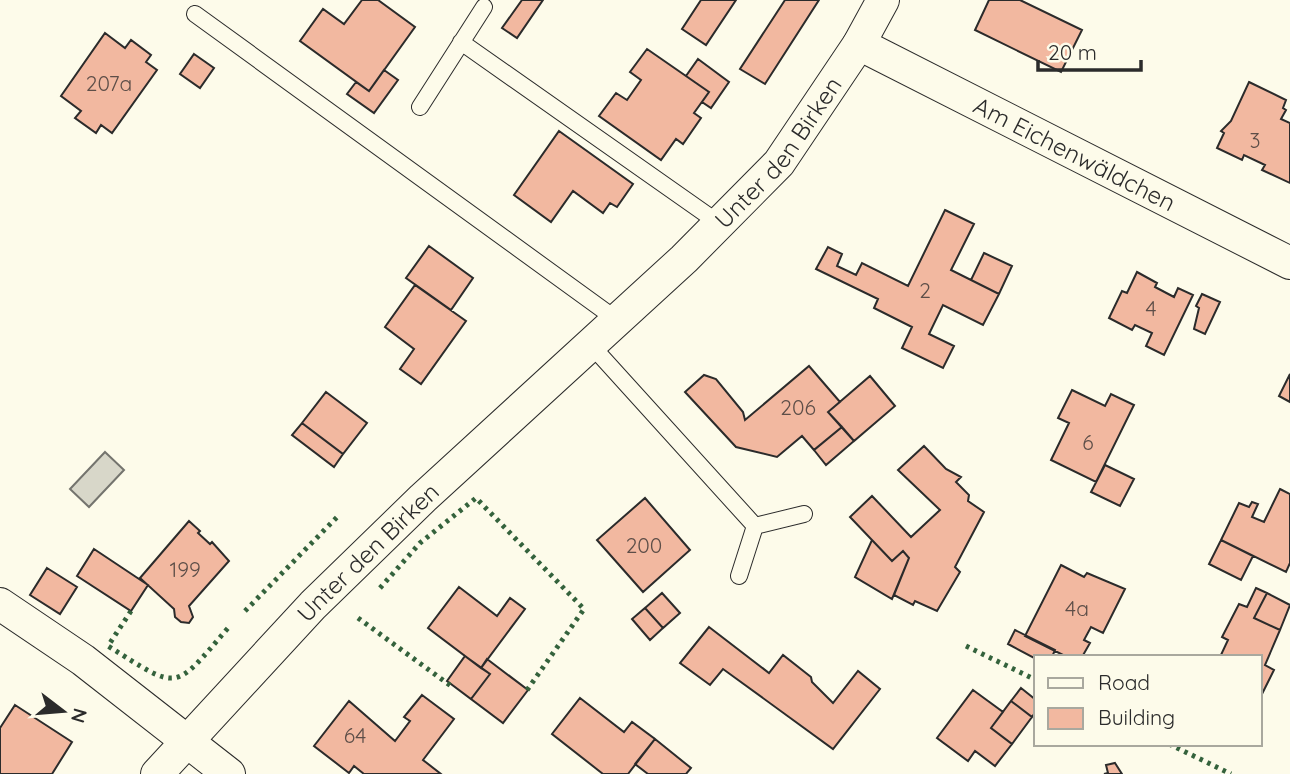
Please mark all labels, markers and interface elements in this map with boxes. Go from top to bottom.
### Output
scale bar [1038,28,1141,72]
text: 20 m [1048,39,1097,65]
house number: 207a [86,70,132,96]
street label: Unter den Birken [708,71,848,235]
street label: Am Eichenwäldchen [969,90,1181,217]
house number: 3 [1249,127,1261,153]
house number: 2 [919,277,931,303]
house number: 4 [1145,295,1157,321]
house number: 206 [780,394,816,420]
house number: 6 [1082,429,1094,455]
street label: Unter den Birken [290,476,445,628]
house number: 200 [626,532,662,558]
house number: 199 [169,556,201,582]
house number: 4a [1065,595,1089,621]
legend [1034,655,1262,746]
text: Road [1098,669,1150,695]
north arrow [28,676,98,746]
text: Building [1098,704,1175,730]
text: N [66,706,93,726]
house number: 64 [344,722,366,748]

